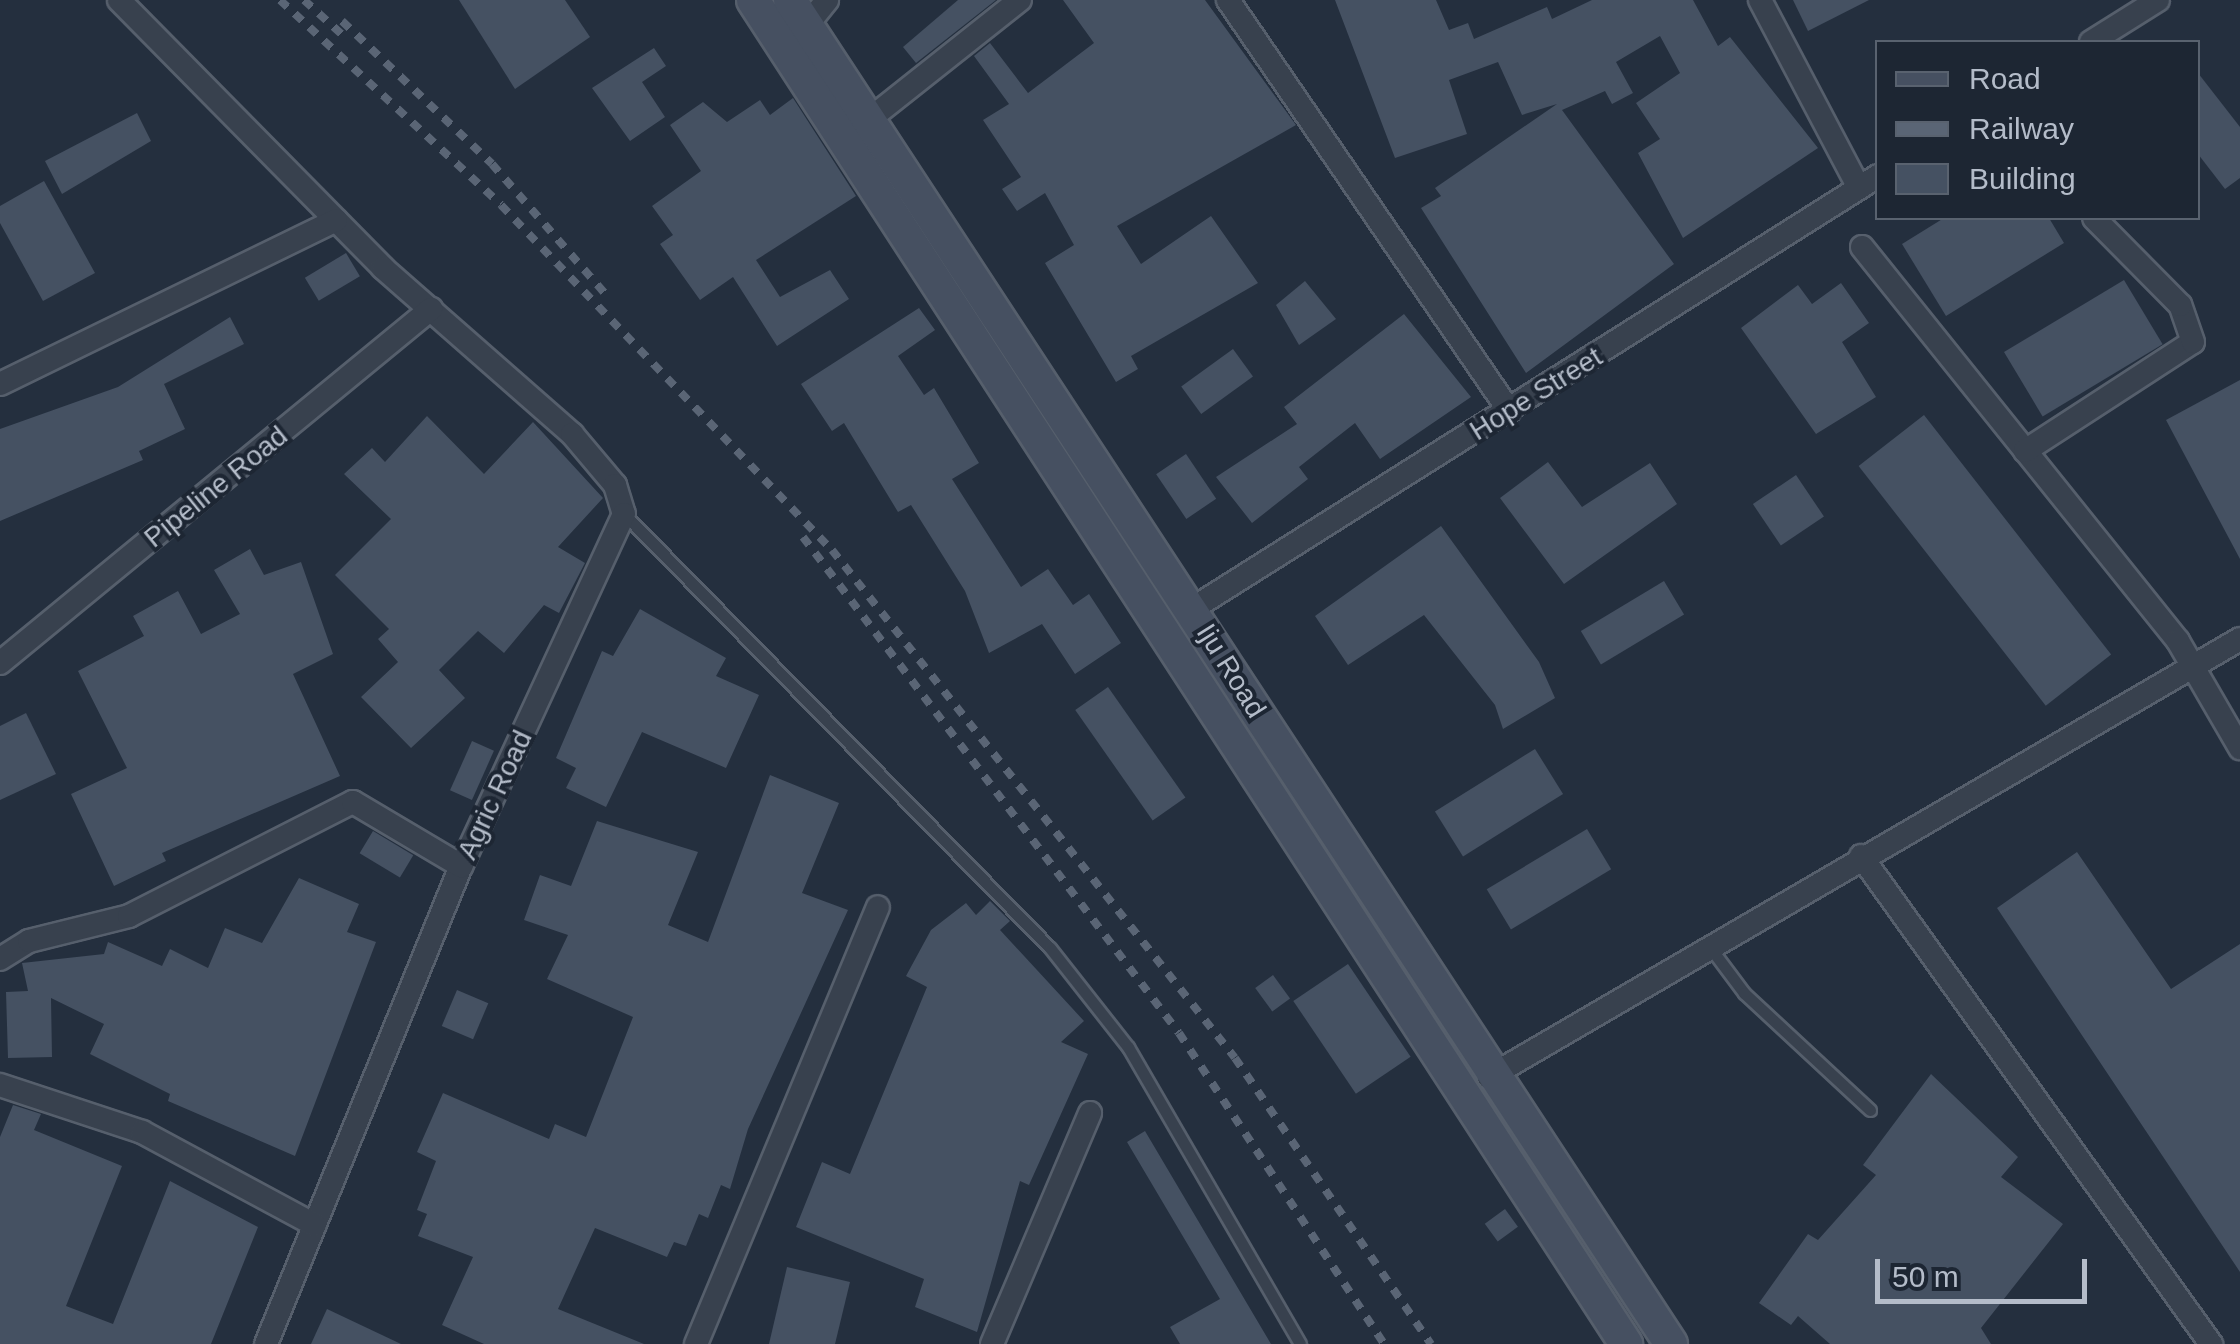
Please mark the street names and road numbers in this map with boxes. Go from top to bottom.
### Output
street label: Hope Street [1464,340,1608,448]
street label: Pipeline Road [138,419,294,555]
street label: Iju Road [1189,618,1273,724]
street label: Agric Road [451,725,539,865]

